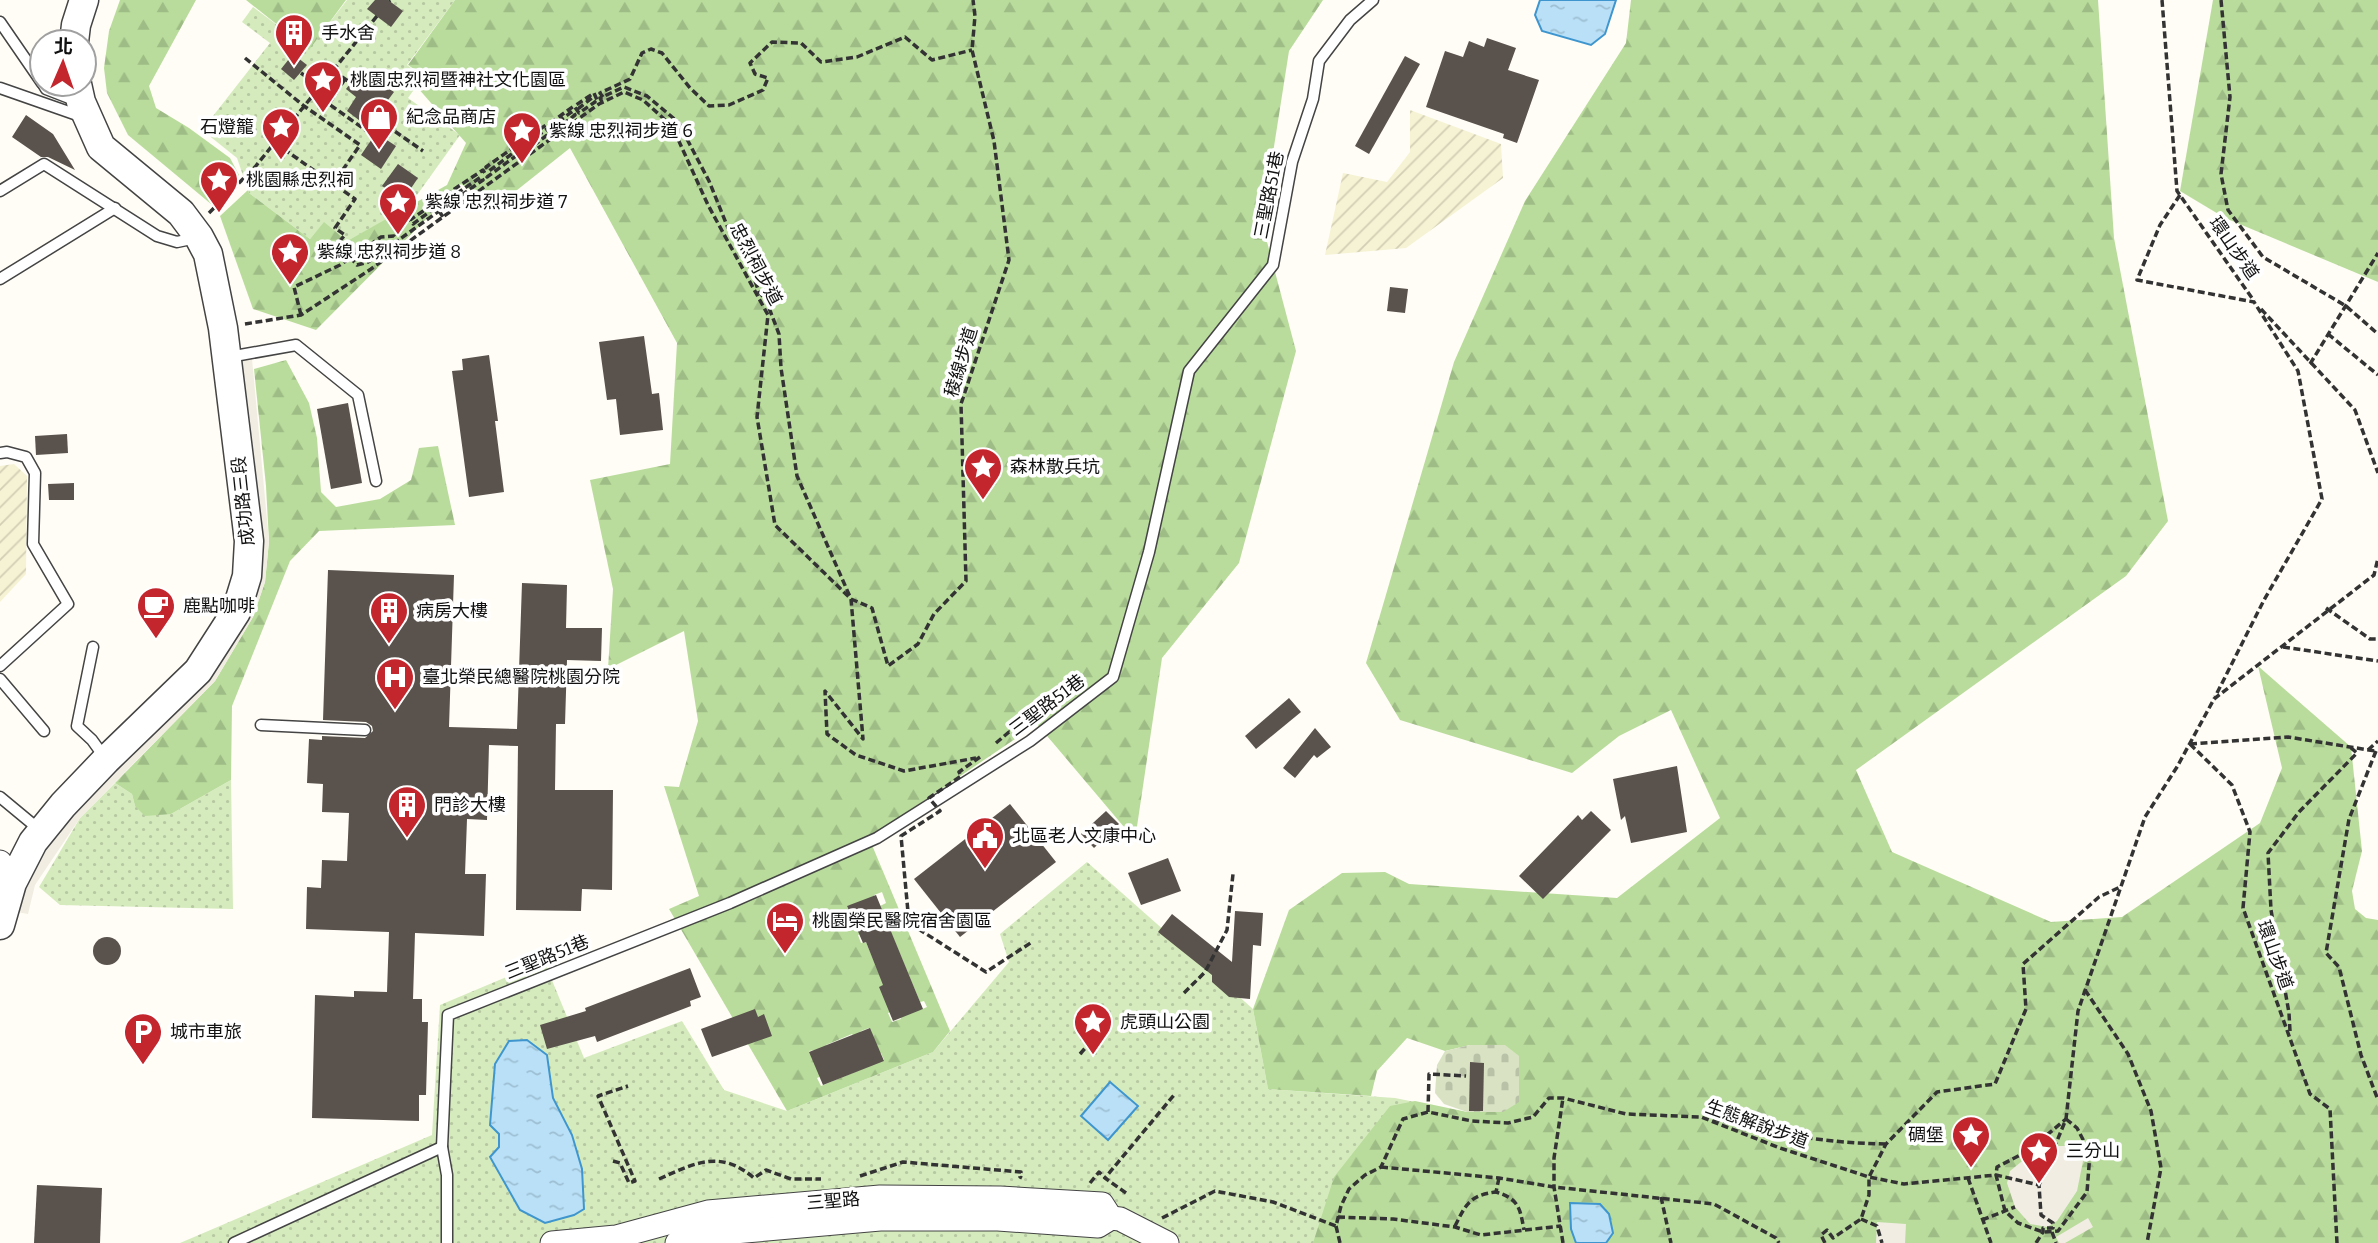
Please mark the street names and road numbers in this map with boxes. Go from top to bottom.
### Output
street label: 三聖路51巷 [1250,149,1288,241]
street label: 環山步道 [2204,212,2264,284]
street label: 忠烈祠步道 [725,219,787,309]
street label: 稜線步道 [940,324,982,400]
street label: 成功路三段 [227,455,259,547]
street label: 三聖路51巷 [1005,670,1089,740]
street label: 環山步道 [2252,917,2298,993]
street label: 三聖路51巷 [502,930,592,984]
street label: 生態解說步道 [1702,1095,1812,1153]
street label: 三聖路 [805,1188,861,1214]

